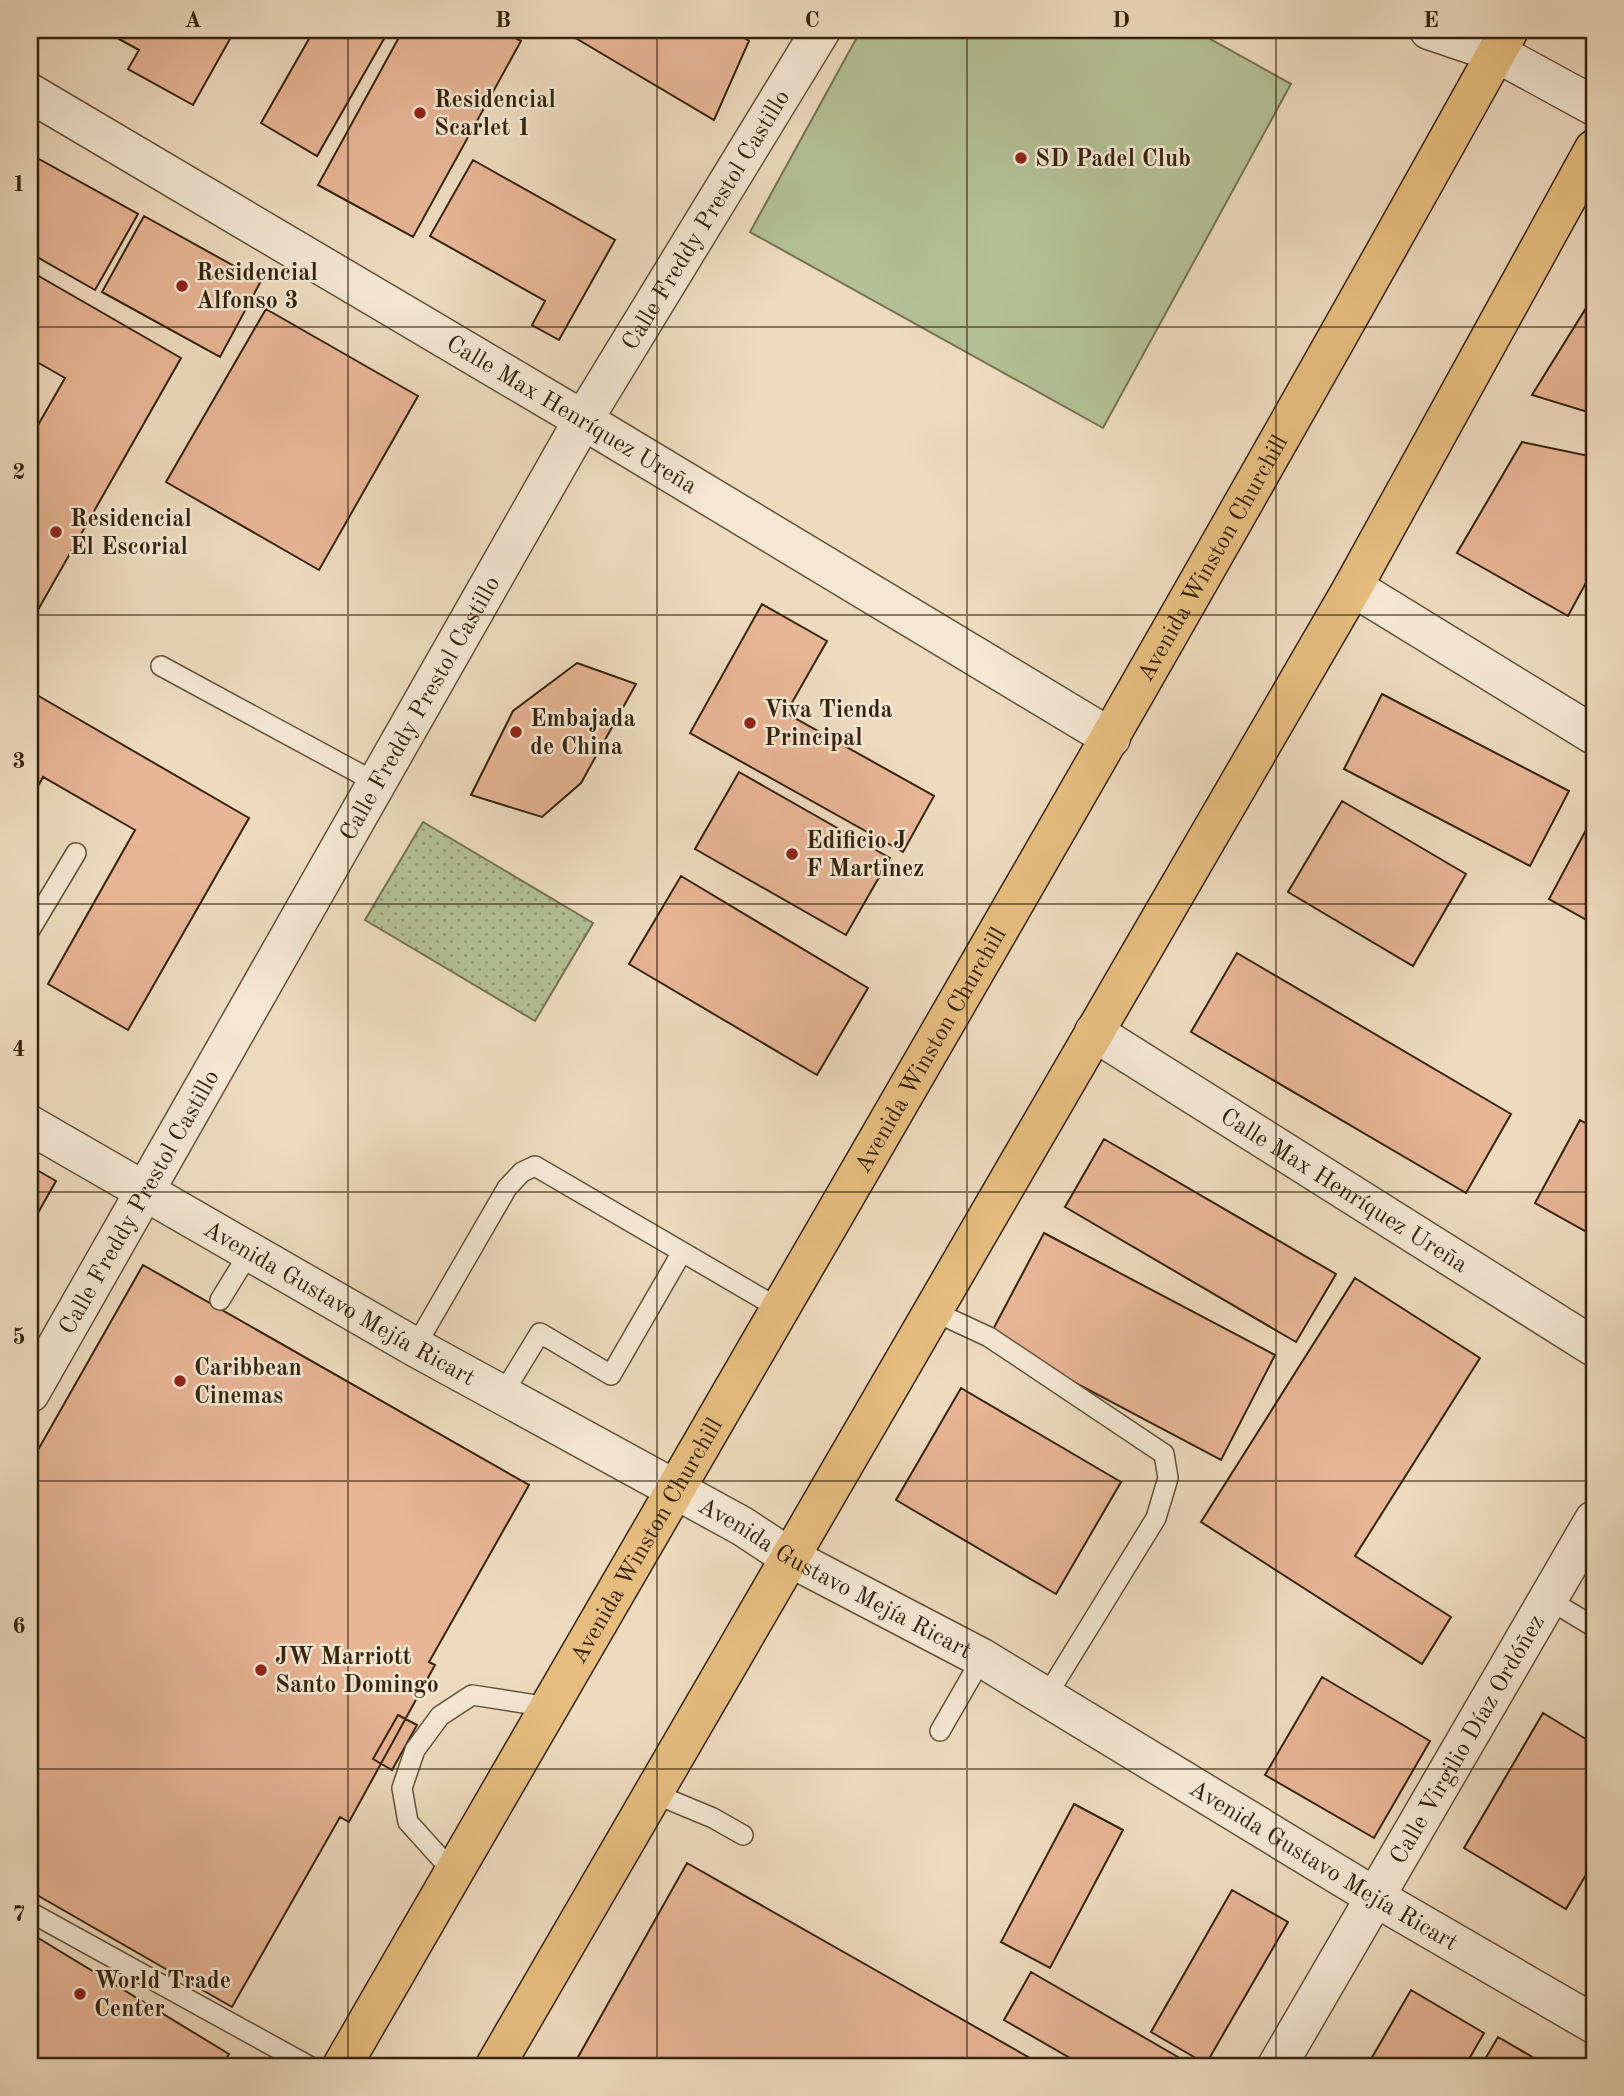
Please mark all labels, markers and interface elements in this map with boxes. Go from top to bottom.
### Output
text: A [184,9,202,32]
text: B [495,9,511,32]
text: C [804,9,820,32]
text: D [1112,9,1130,32]
text: E [1423,9,1439,32]
street label: Calle Freddy Prestol Castillo [619,86,795,355]
place label: Residencial Scarlet 1 [434,89,556,141]
marker: Residencial Scarlet 1 [412,105,428,121]
place label: SD Padel Club [1035,148,1191,172]
marker: SD Padel Club [1013,150,1029,166]
text: 1 [12,173,26,196]
place label: Residencial Alfonso 3 [196,262,318,314]
marker: Residencial Alfonso 3 [174,278,190,294]
street label: Calle Max Henríquez Ureña [442,332,700,500]
street label: Avenida Winston Churchill [1134,432,1293,686]
text: 2 [12,461,26,484]
place label: Residencial El Escorial [70,508,192,560]
marker: Residencial El Escorial [48,524,64,540]
street label: Calle Freddy Prestol Castillo [337,573,506,845]
place label: Viva Tienda Principal [764,699,893,751]
place label: Embajada de China [530,708,636,760]
marker: Viva Tienda Principal [742,715,758,731]
marker: Embajada de China [508,724,524,740]
text: 3 [12,750,26,773]
place label: Edificio J F Martinez [806,830,924,882]
marker: Edificio J F Martinez [784,846,800,862]
street label: Avenida Winston Churchill [851,924,1012,1178]
text: 4 [12,1038,26,1061]
street label: Calle Freddy Prestol Castillo [56,1067,225,1339]
street label: Calle Max Henríquez Ureña [1216,1105,1471,1278]
street label: Avenida Gustavo Mejía Ricart [199,1218,478,1391]
text: 5 [12,1326,26,1349]
place label: Caribbean Cinemas [194,1357,302,1409]
marker: Caribbean Cinemas [172,1373,188,1389]
street label: Avenida Winston Churchill [567,1415,728,1668]
street label: Avenida Gustavo Mejía Ricart [694,1494,975,1664]
street label: Calle Virgilio Díaz Ordóñez [1387,1611,1550,1869]
text: 6 [12,1615,26,1638]
place label: JW Marriott Santo Domingo [275,1646,439,1698]
marker: JW Marriott Santo Domingo [253,1662,269,1678]
street label: Avenida Gustavo Mejía Ricart [1184,1777,1461,1956]
text: 7 [12,1903,26,1926]
place label: World Trade Center [94,1970,231,2022]
marker: World Trade Center [72,1986,88,2002]

